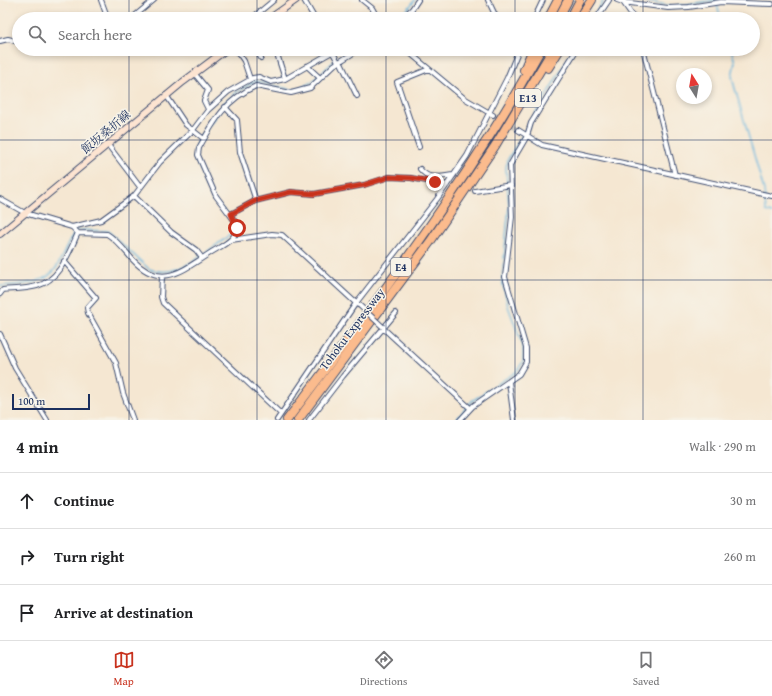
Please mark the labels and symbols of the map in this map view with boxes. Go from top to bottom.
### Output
north arrow [676,68,712,104]
road number: E13 [515,89,541,107]
street label: 飯坂桑折線 [77,106,134,157]
route end [426,173,444,191]
route start [228,219,246,237]
road number: E4 [391,258,411,276]
street label: Tohoku Expressway [315,284,388,373]
scale bar [12,392,90,411]

